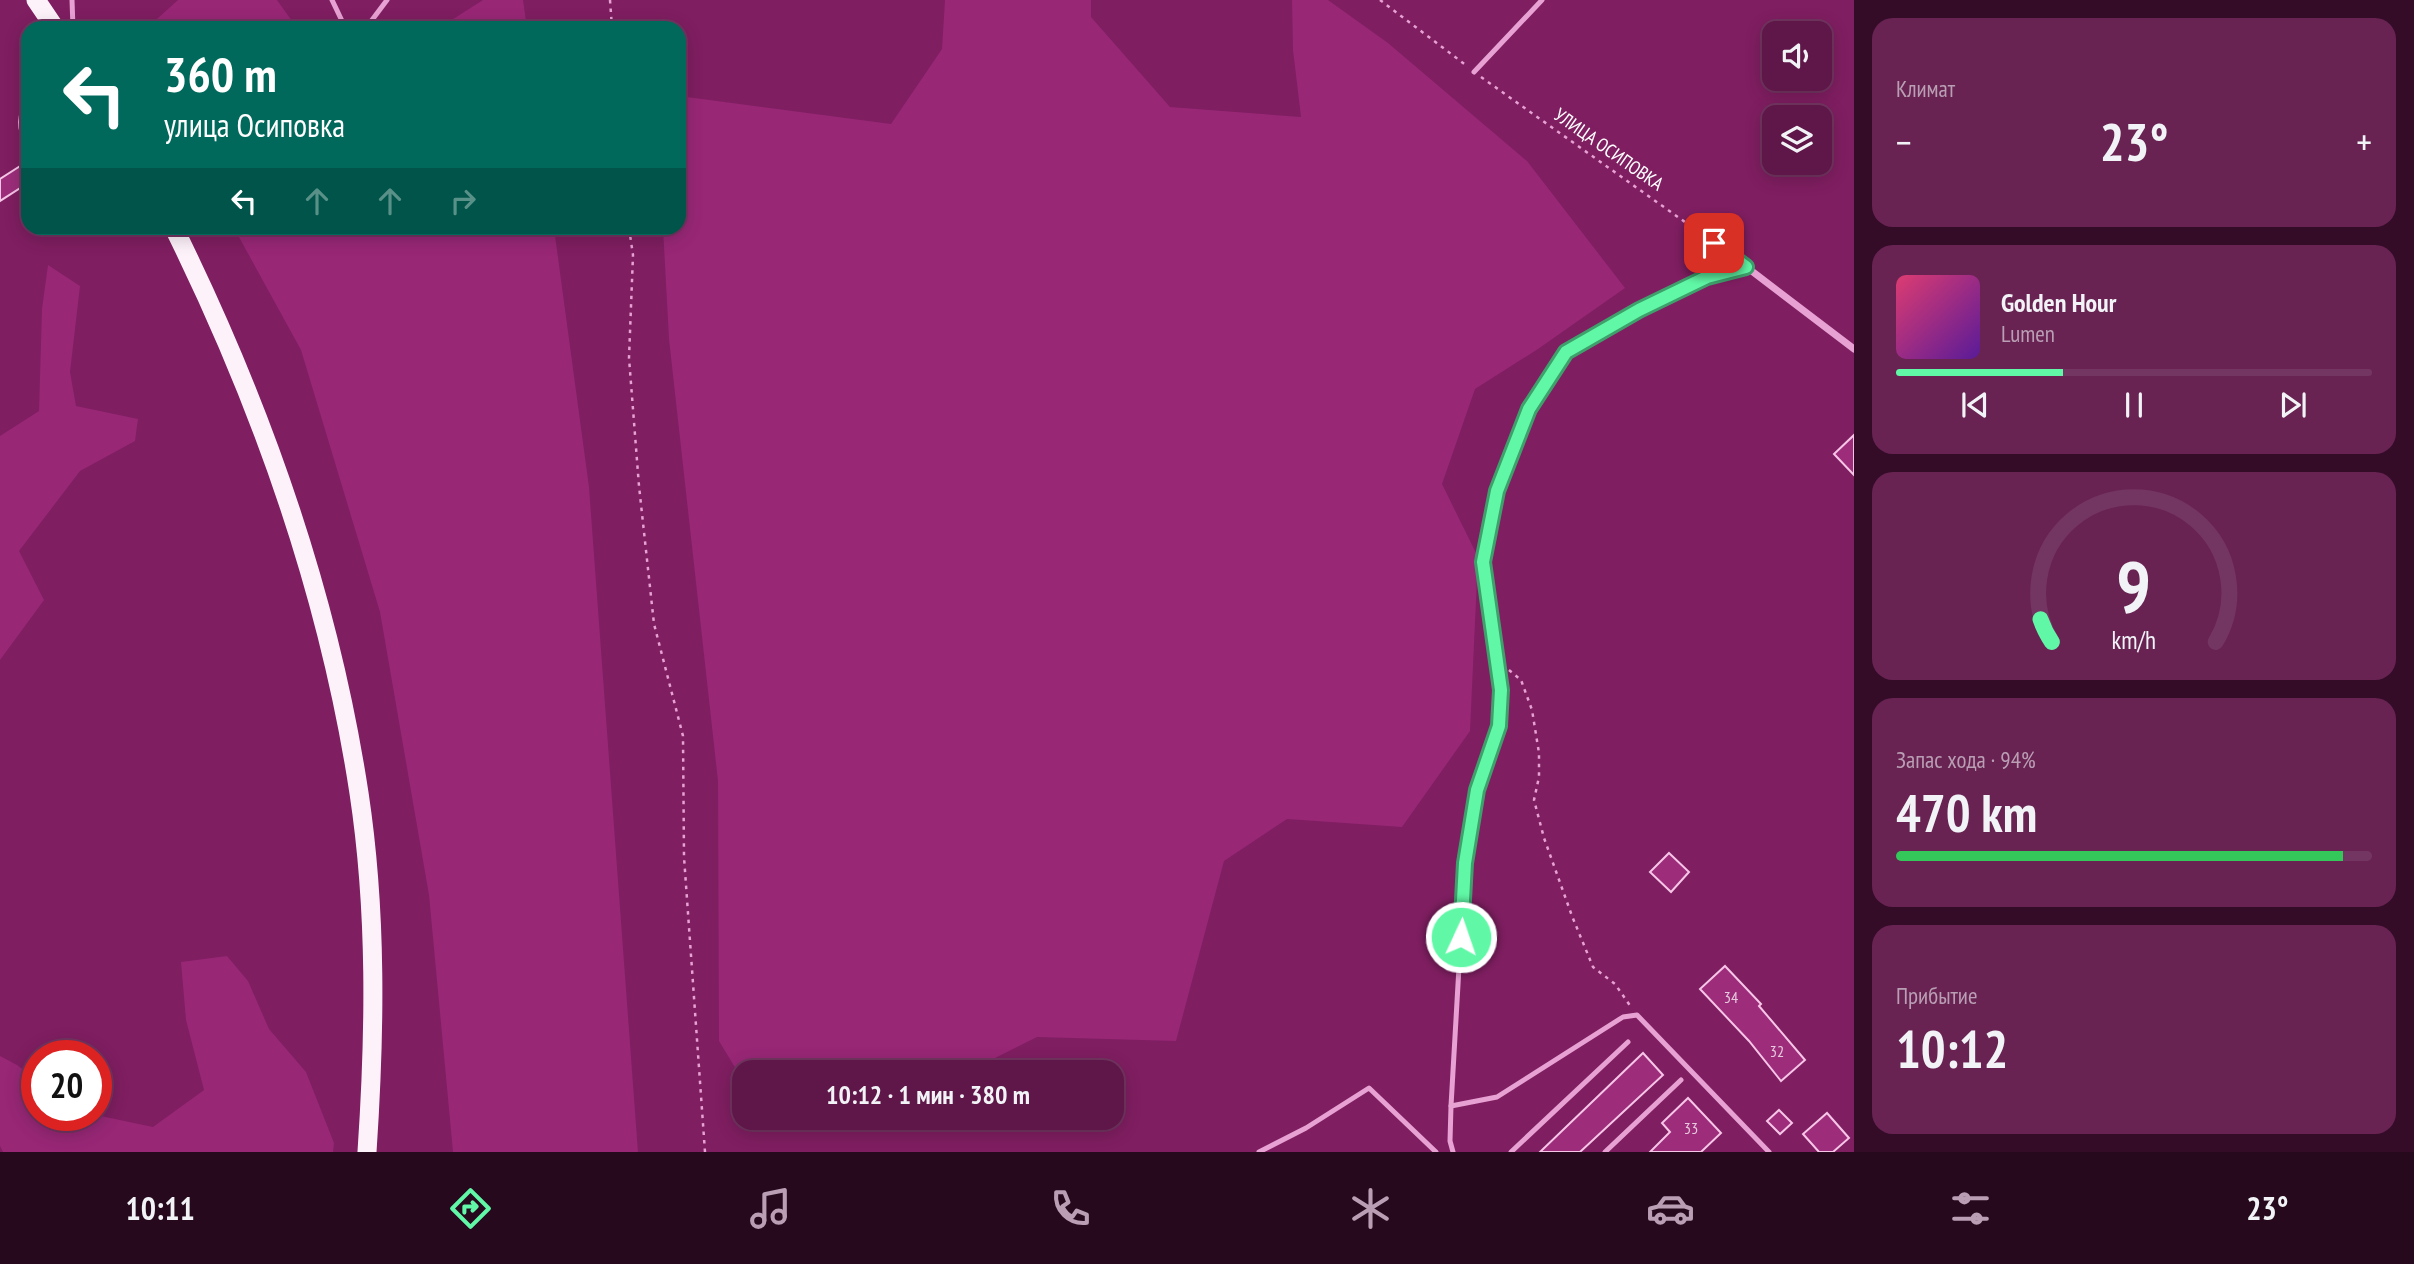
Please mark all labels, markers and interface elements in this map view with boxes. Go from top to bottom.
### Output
map controls [1762,21,1832,175]
button: sound [1762,21,1832,91]
text: 360 m [164,42,277,106]
icon: left [49,49,140,140]
text: Климат [1896,74,1955,103]
street label: УЛИЦА ОСИПОВКА [1550,102,1668,196]
text: улица Осиповка [164,104,345,146]
button: layers [1762,105,1832,175]
text: 23° [2100,108,2168,175]
text: − [1896,117,1912,166]
text: + [2356,117,2372,166]
icon: left [225,182,263,220]
icon: ahead [298,182,336,220]
icon: ahead [371,182,409,220]
icon: right [444,182,482,220]
pin [1684,213,1744,273]
icon: arrive [1695,224,1733,262]
text: Golden Hour [2001,286,2116,319]
text: Lumen [2001,319,2055,348]
icon: previous [1956,386,1994,424]
icon: pause [2115,386,2153,424]
icon: next [2274,386,2312,424]
text: 9 [2117,538,2151,632]
text: km/h [2112,624,2156,656]
text: Запас хода · 94% [1896,745,2036,774]
text: 470 km [1896,779,2037,846]
position arrow [1424,900,1498,974]
text: Прибытие [1896,981,1977,1010]
house number: 34 [1724,987,1738,1007]
text: 10:12 [1896,1015,2008,1082]
speed limit sign: 20 [21,1040,112,1131]
house number: 32 [1770,1041,1784,1061]
text: 10:12 · 1 мин · 380 m [826,1078,1030,1111]
house number: 33 [1684,1118,1698,1138]
icon: directions [446,1184,495,1233]
icon: music [746,1184,795,1233]
icon: phone [1046,1184,1095,1233]
icon: climate [1346,1184,1395,1233]
icon: car [1646,1184,1695,1233]
icon: filters [1946,1184,1995,1233]
text: 10:11 [126,1187,195,1229]
text: 23° [2246,1187,2288,1229]

